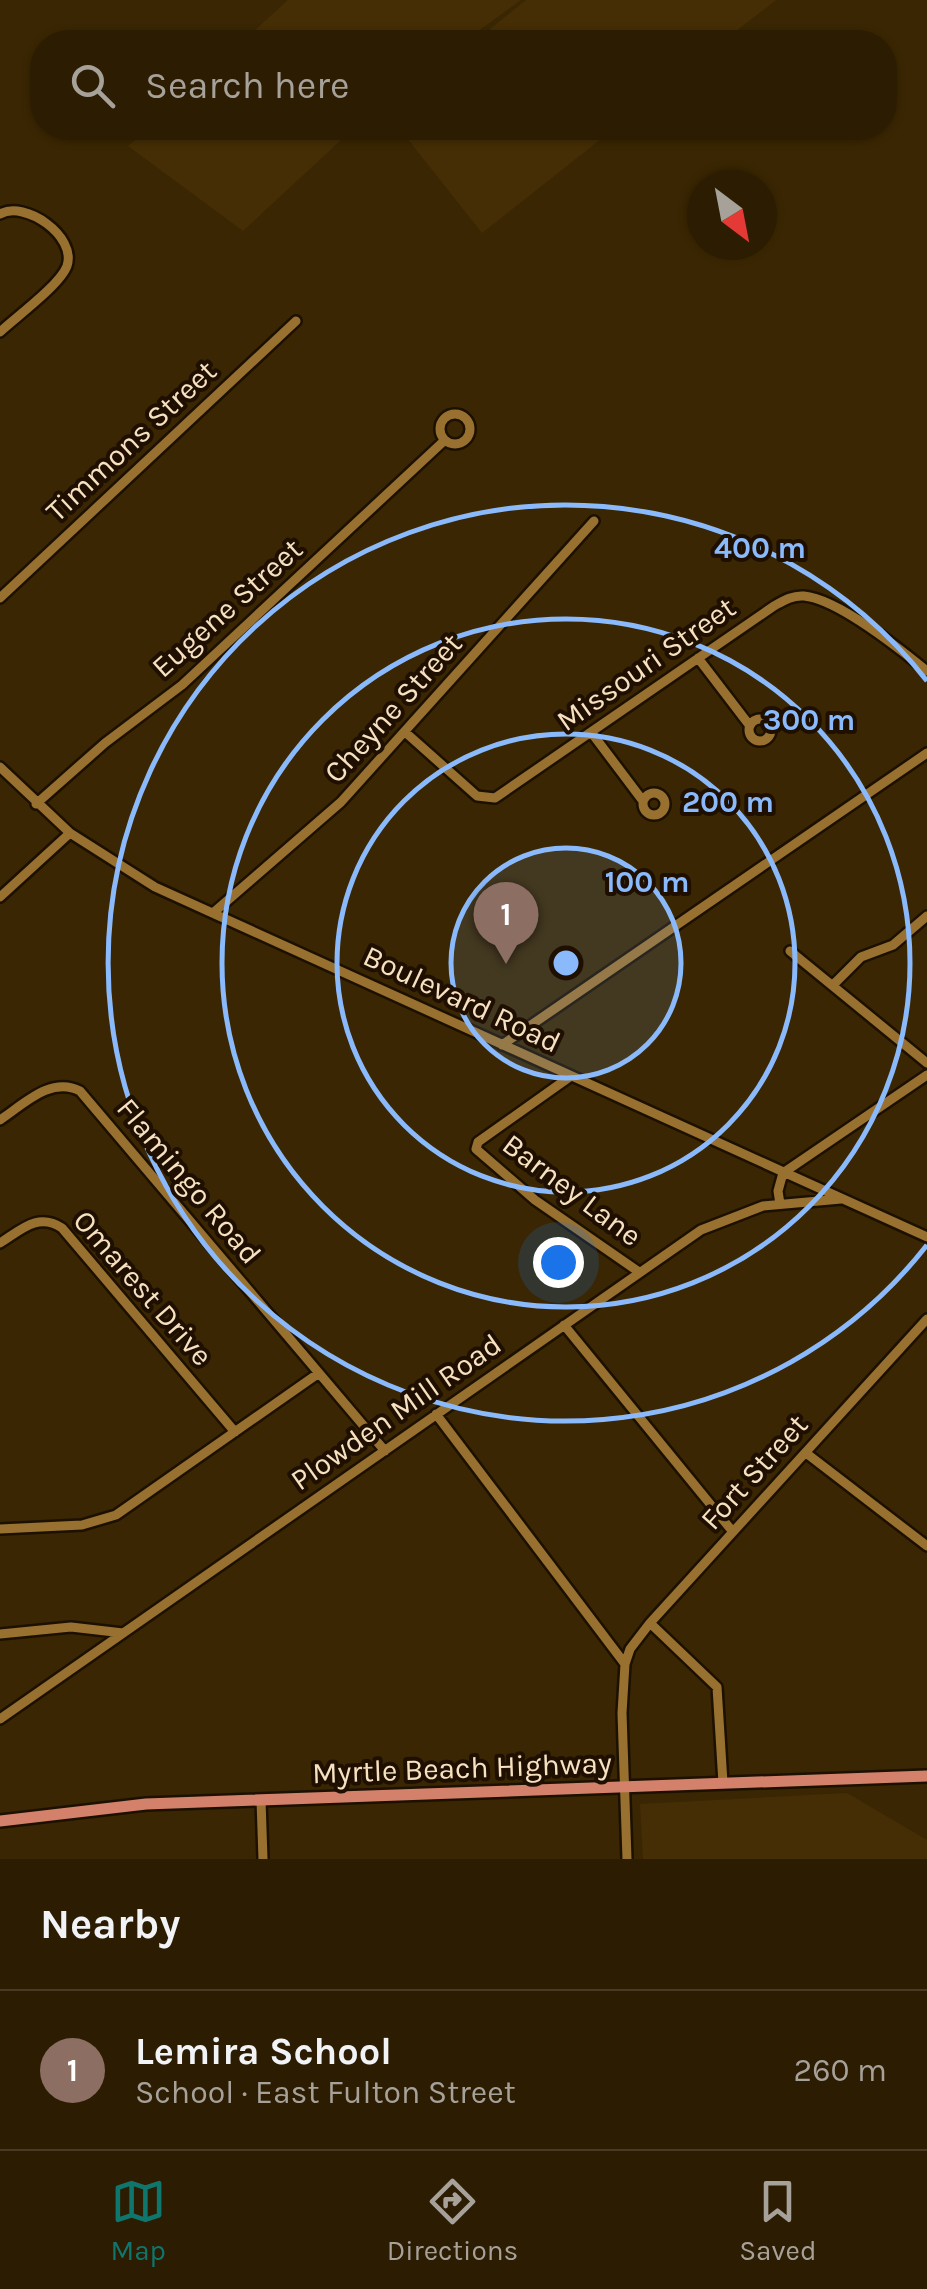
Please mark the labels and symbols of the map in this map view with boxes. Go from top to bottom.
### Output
north arrow [687,170,777,260]
street label: Timmons Street [38,353,224,529]
text: 400 m [714,530,806,566]
street label: Eugene Street [144,531,310,685]
street label: Missouri Street [550,589,742,739]
street label: Cheyne Street [316,626,470,790]
text: 300 m [763,702,855,738]
text: 200 m [682,784,774,820]
text: 100 m [605,864,689,900]
pin: 1 [474,882,538,964]
street label: Boulevard Road [358,938,566,1060]
centre of rings [548,945,584,981]
street label: Flamingo Road [109,1091,269,1271]
street label: Barney Lane [495,1126,649,1254]
street label: Omarest Drive [66,1203,220,1373]
your location [533,1237,584,1288]
street label: Plowden Mill Road [284,1326,508,1498]
street label: Fort Street [693,1407,815,1537]
street label: Myrtle Beach Highway [311,1745,613,1791]

